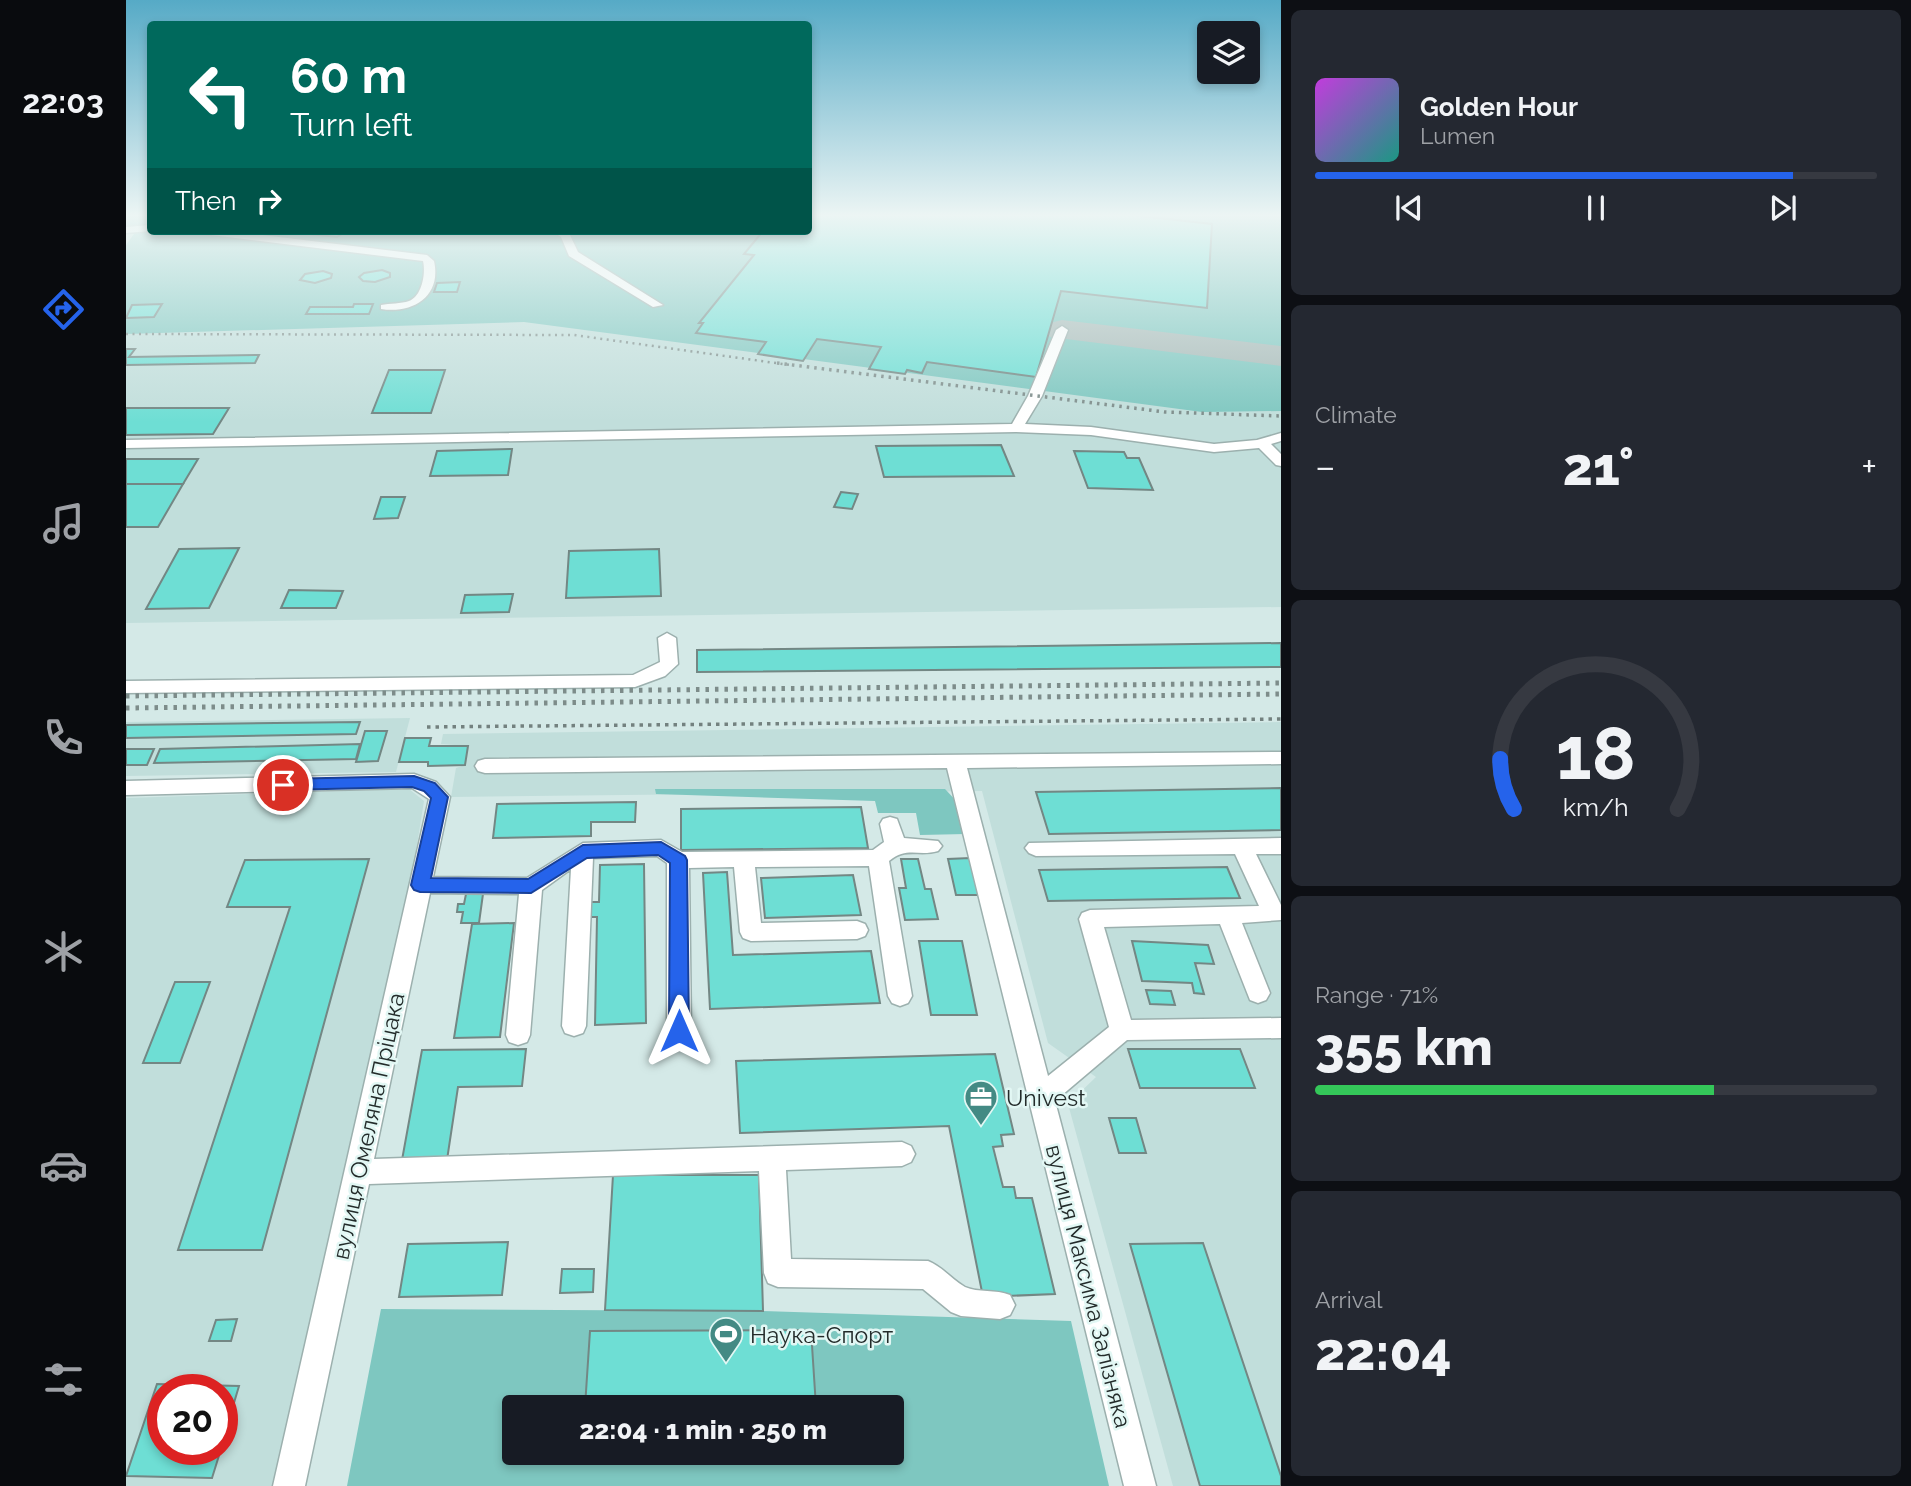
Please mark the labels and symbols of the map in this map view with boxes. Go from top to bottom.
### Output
pin [253,755,313,815]
street label: вулиця Омеляна Пріцака [327,990,409,1262]
position arrow [642,994,716,1068]
office icon: Univest [962,1078,1000,1127]
place label: Univest [1006,1084,1086,1111]
street label: вулиця Максима Залізняка [1041,1142,1137,1430]
sports icon: Наука-Спорт [707,1315,745,1364]
place label: Наука-Спорт [750,1321,893,1348]
speed limit sign: 20 [147,1374,238,1465]

